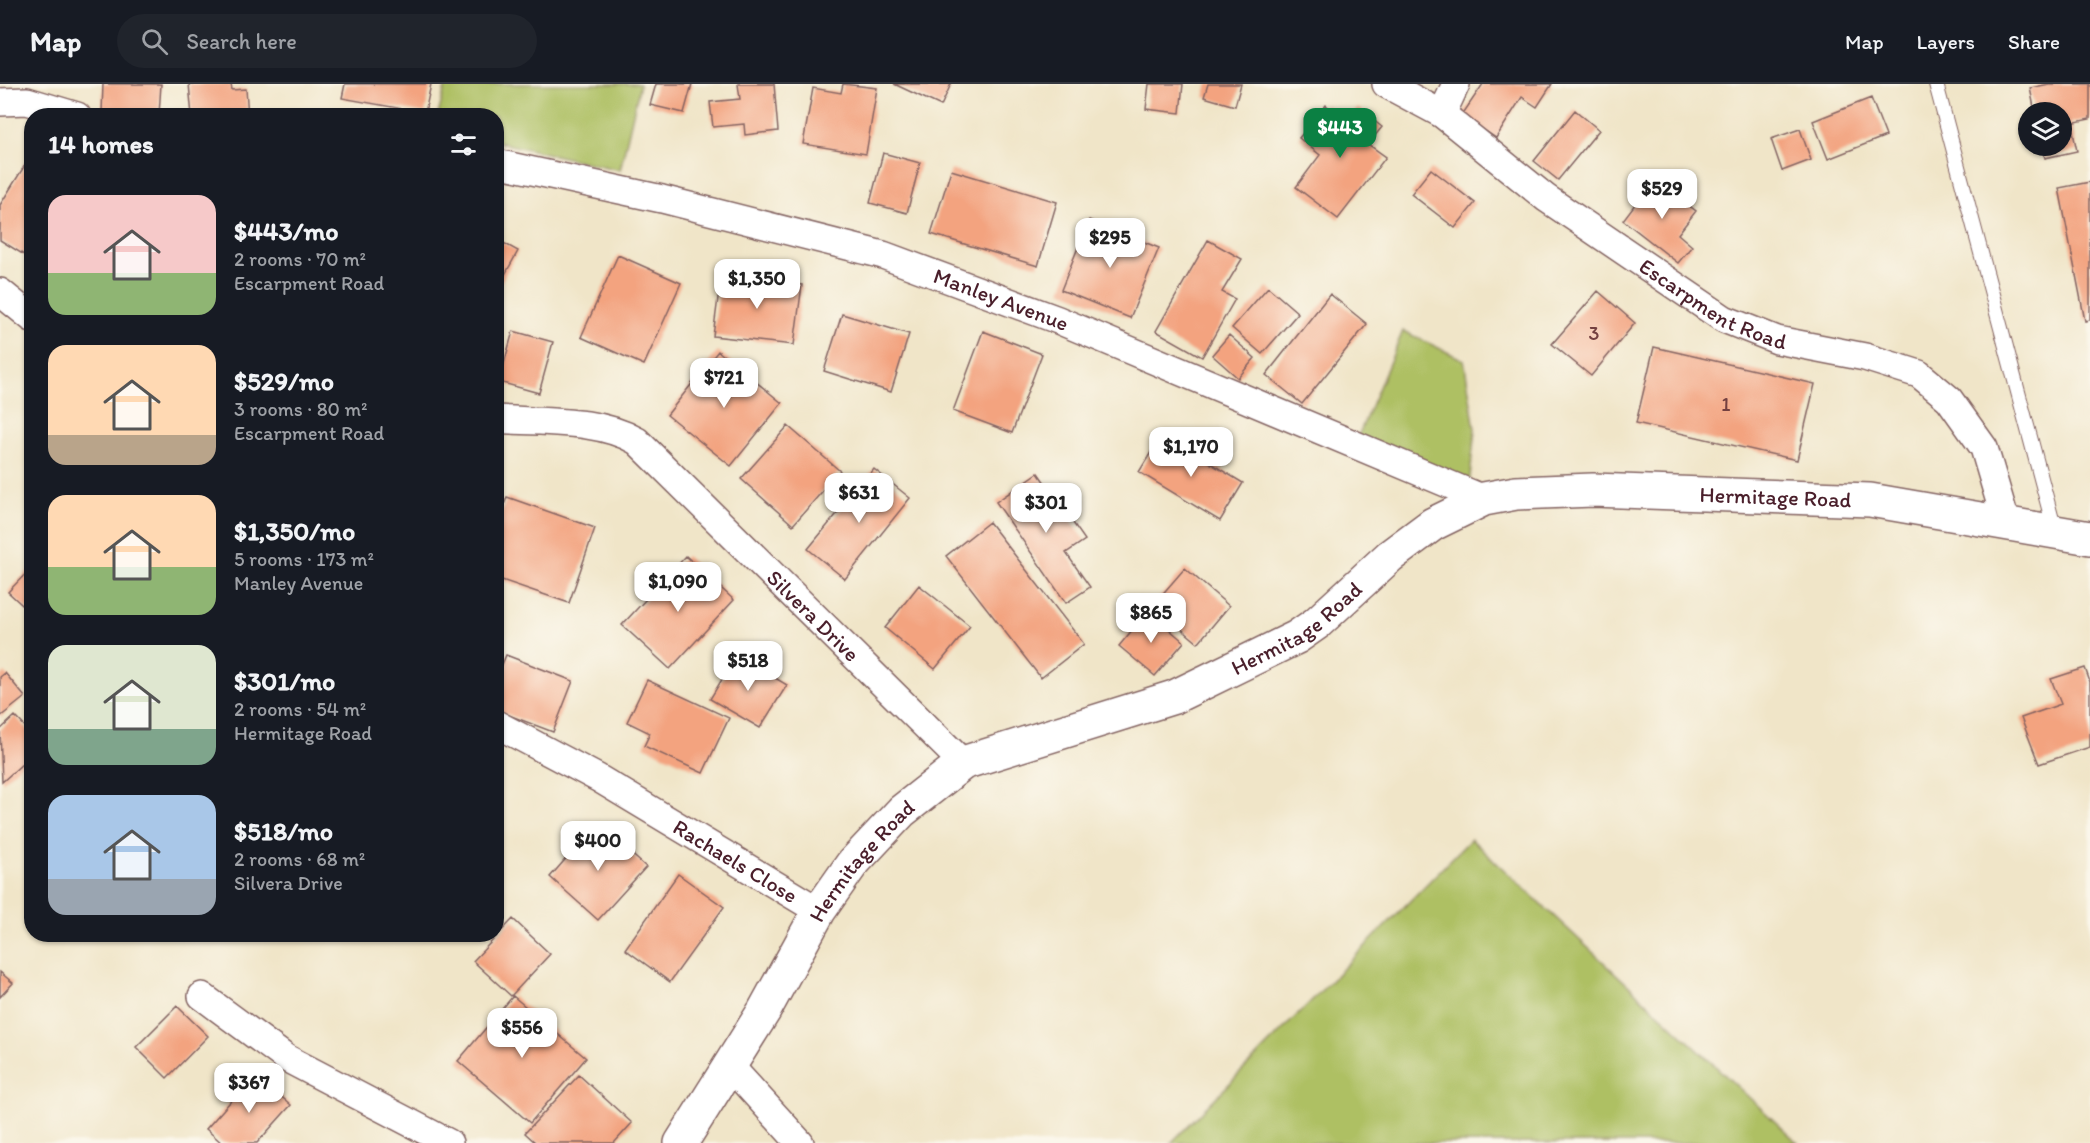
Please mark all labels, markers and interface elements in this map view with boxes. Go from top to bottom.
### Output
search box [117,14,537,68]
text: Map [30,24,81,58]
icon: search [138,25,171,58]
text: Search here [186,28,297,55]
text: Map [1845,29,1884,54]
text: Layers [1917,29,1975,54]
text: Share [2008,29,2060,54]
map controls [2018,102,2072,156]
button: layers [2018,102,2072,156]
pin: $443 [1304,108,1376,159]
text: $443 [1317,115,1363,139]
text: 14 homes [48,128,154,160]
icon: filters [447,128,480,161]
pin: $529 [1626,169,1698,220]
text: $529 [1641,176,1683,200]
text: $443/mo [234,215,339,247]
pin: $295 [1074,218,1146,269]
icon: home [96,219,168,291]
text: $295 [1089,225,1131,249]
text: 2 rooms · 70 m² [234,247,366,271]
street label: Escarpment Road [1634,252,1789,356]
pin: $1,350 [708,259,806,310]
street label: Manley Avenue [930,262,1073,337]
text: $1,350 [728,266,786,290]
text: Escarpment Road [234,271,384,295]
house number: 3 [1589,321,1600,345]
pin: $721 [688,358,760,409]
text: $529/mo [234,365,334,397]
text: $721 [704,365,744,389]
icon: home [96,369,168,441]
house number: 1 [1721,392,1731,416]
text: 3 rooms · 80 m² [234,397,367,421]
text: Escarpment Road [234,421,384,445]
pin: $1,170 [1142,427,1240,478]
text: $1,170 [1163,434,1219,458]
pin: $631 [823,473,895,524]
text: $631 [839,480,879,504]
street label: Hermitage Road [1699,481,1852,513]
pin: $301 [1010,483,1082,534]
text: $301 [1025,490,1067,514]
text: $1,350/mo [234,515,355,547]
icon: home [96,519,168,591]
text: 5 rooms · 173 m² [234,547,374,571]
pin: $1,090 [629,562,727,613]
street label: Silvera Drive [761,564,865,667]
text: $1,090 [648,569,708,593]
text: Manley Avenue [234,571,363,595]
street label: Hermitage Road [1227,576,1368,681]
pin: $865 [1115,593,1187,644]
text: $865 [1130,600,1172,624]
pin: $518 [712,641,784,692]
text: $518 [728,648,768,672]
text: $301/mo [234,665,335,697]
icon: home [96,669,168,741]
text: 2 rooms · 54 m² [234,697,366,721]
text: Hermitage Road [234,721,372,745]
street label: Hermitage Road [803,793,920,927]
street label: Rachaels Close [668,813,803,909]
text: $518/mo [234,815,333,847]
icon: home [96,819,168,891]
pin: $400 [562,821,634,872]
text: $400 [575,828,621,852]
text: 2 rooms · 68 m² [234,847,365,871]
text: Silvera Drive [234,871,343,895]
pin: $556 [486,1008,558,1059]
text: $556 [501,1015,543,1039]
pin: $367 [213,1063,285,1114]
text: $367 [228,1070,270,1094]

